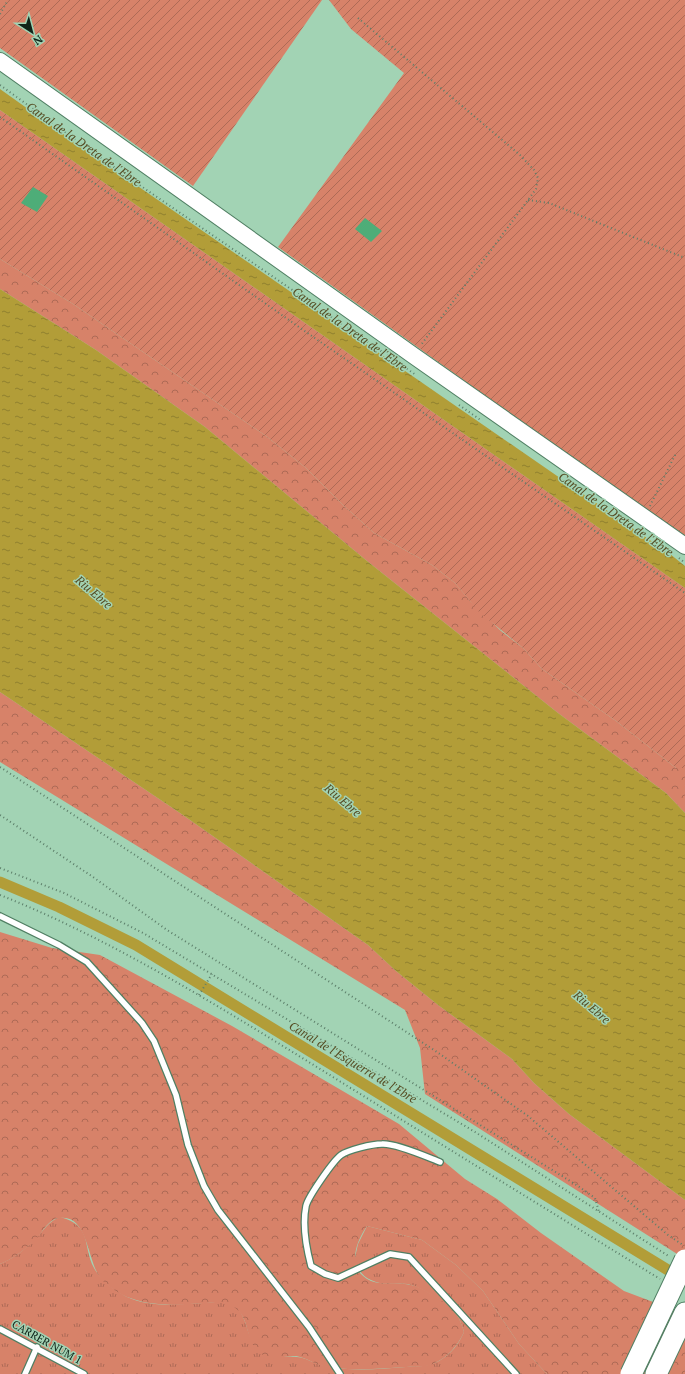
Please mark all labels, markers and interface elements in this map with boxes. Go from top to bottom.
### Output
north arrow [12,12,52,52]
text: N [30,32,45,49]
water label: Canal de la Dreta de l'Ebre [24,99,145,190]
water label: Canal de la Dreta de l'Ebre [290,284,411,375]
water label: Canal de la Dreta de l'Ebre [556,469,677,560]
water label: Riu Ebre [72,572,116,612]
water label: Riu Ebre [321,780,365,820]
water label: Riu Ebre [570,987,614,1027]
water label: Canal de l'Esquerra de l'Ebre [286,1018,420,1106]
street label: CARRER NUM 1 [10,1317,84,1367]

